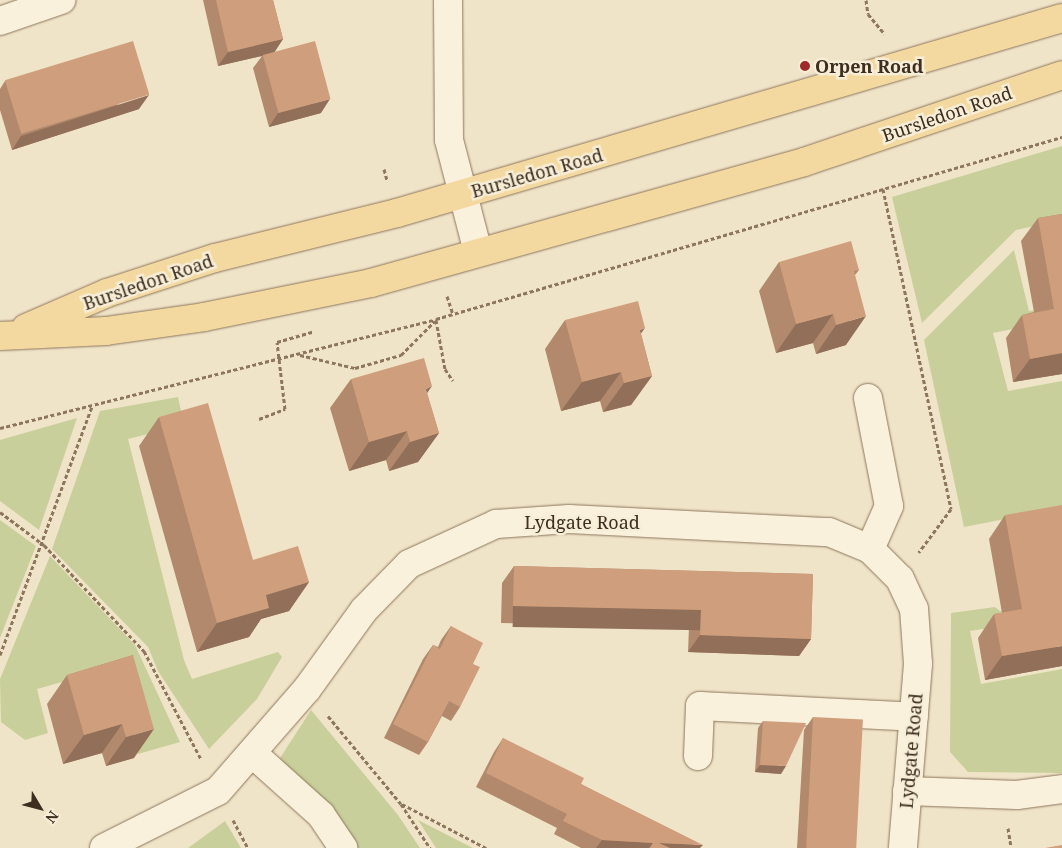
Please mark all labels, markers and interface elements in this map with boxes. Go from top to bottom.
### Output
place label: Orpen Road [815,55,924,77]
marker: Orpen Road [799,60,811,72]
street label: Bursledon Road [879,82,1015,146]
street label: Bursledon Road [469,144,605,202]
street label: Bursledon Road [80,250,216,314]
street label: Lydgate Road [524,511,640,533]
street label: Lydgate Road [895,692,927,810]
north arrow [15,783,65,833]
text: N [41,807,63,827]

